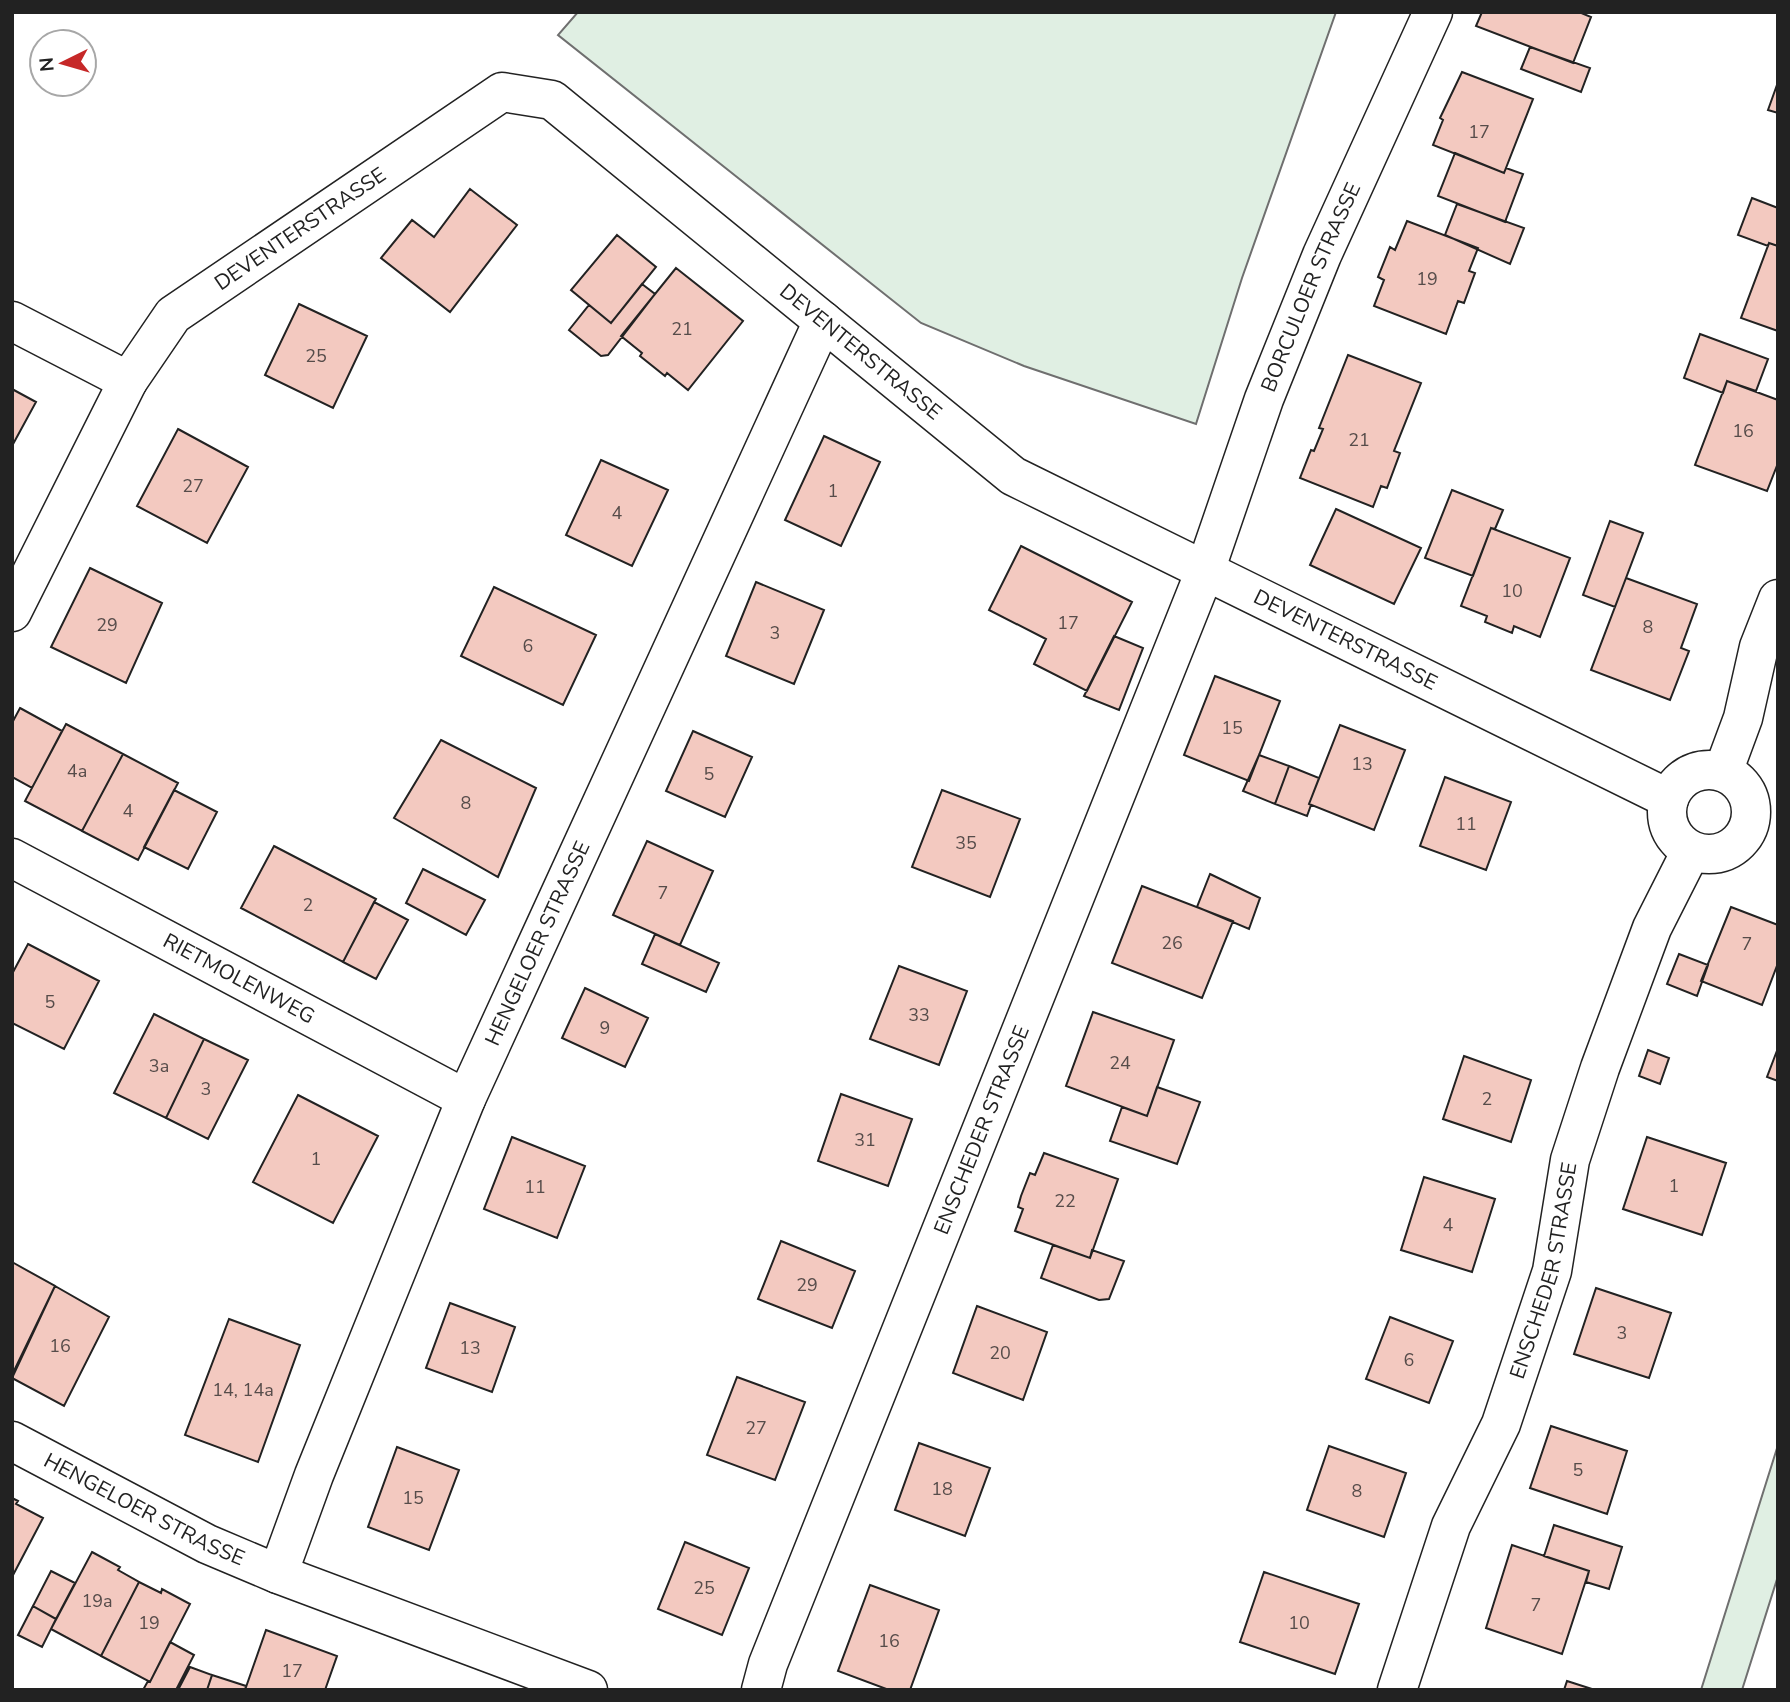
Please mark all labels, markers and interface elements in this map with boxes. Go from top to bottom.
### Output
north arrow [28,28,98,98]
text: N [33,56,61,73]
house number: 17 [1468,120,1490,144]
street label: DEVENTERSTRASSE [209,161,391,297]
street label: BORCULOER STRASSE [1254,178,1367,396]
house number: 19 [1416,267,1438,291]
street label: DEVENTERSTRASSE [774,277,948,426]
house number: 21 [671,317,693,341]
house number: 25 [305,344,327,368]
house number: 16 [1732,419,1754,443]
house number: 21 [1348,428,1370,452]
house number: 27 [182,474,204,498]
house number: 1 [828,479,838,503]
house number: 4 [612,501,623,525]
house number: 10 [1501,579,1523,603]
street label: DEVENTERSTRASSE [1249,583,1442,697]
house number: 17 [1057,611,1079,635]
house number: 29 [96,613,118,637]
house number: 8 [1643,615,1653,639]
house number: 3 [770,621,780,645]
house number: 6 [523,634,533,658]
house number: 15 [1221,716,1243,740]
house number: 13 [1351,752,1373,776]
house number: 4a [67,759,87,783]
house number: 5 [704,762,714,786]
house number: 8 [461,791,471,815]
house number: 4 [123,799,134,823]
house number: 11 [1455,812,1477,836]
house number: 35 [955,831,977,855]
street label: HENGELOER STRASSE [478,837,596,1050]
house number: 7 [658,881,668,905]
house number: 2 [303,893,313,917]
street label: RIETMOLENWEG [158,927,320,1030]
house number: 26 [1161,931,1183,955]
house number: 7 [1742,932,1752,956]
house number: 5 [45,990,55,1014]
house number: 33 [908,1003,930,1027]
house number: 9 [600,1016,610,1040]
street label: ENSCHEDER STRASSE [927,1021,1036,1239]
house number: 24 [1109,1051,1131,1075]
house number: 3a [149,1054,169,1078]
house number: 3 [201,1077,211,1101]
house number: 2 [1482,1087,1492,1111]
house number: 31 [854,1128,876,1152]
house number: 1 [311,1147,321,1171]
street label: ENSCHEDER STRASSE [1503,1160,1583,1383]
house number: 1 [1669,1174,1679,1198]
house number: 11 [524,1175,546,1199]
house number: 22 [1054,1189,1076,1213]
house number: 4 [1443,1213,1454,1237]
house number: 29 [796,1273,818,1297]
house number: 3 [1617,1321,1627,1345]
house number: 16 [49,1334,71,1358]
house number: 13 [459,1336,481,1360]
house number: 20 [989,1341,1011,1365]
house number: 6 [1404,1348,1414,1372]
house number: 14, 14a [212,1378,274,1402]
house number: 27 [745,1416,767,1440]
street label: HENGELOER STRASSE [39,1446,249,1572]
house number: 5 [1573,1458,1583,1482]
house number: 18 [931,1477,953,1501]
house number: 8 [1352,1479,1362,1503]
house number: 15 [402,1486,424,1510]
house number: 25 [693,1576,715,1600]
house number: 19a [81,1589,113,1613]
house number: 7 [1531,1593,1541,1617]
house number: 19 [138,1611,160,1635]
house number: 10 [1288,1611,1310,1635]
house number: 16 [878,1629,900,1653]
house number: 17 [281,1659,303,1683]

